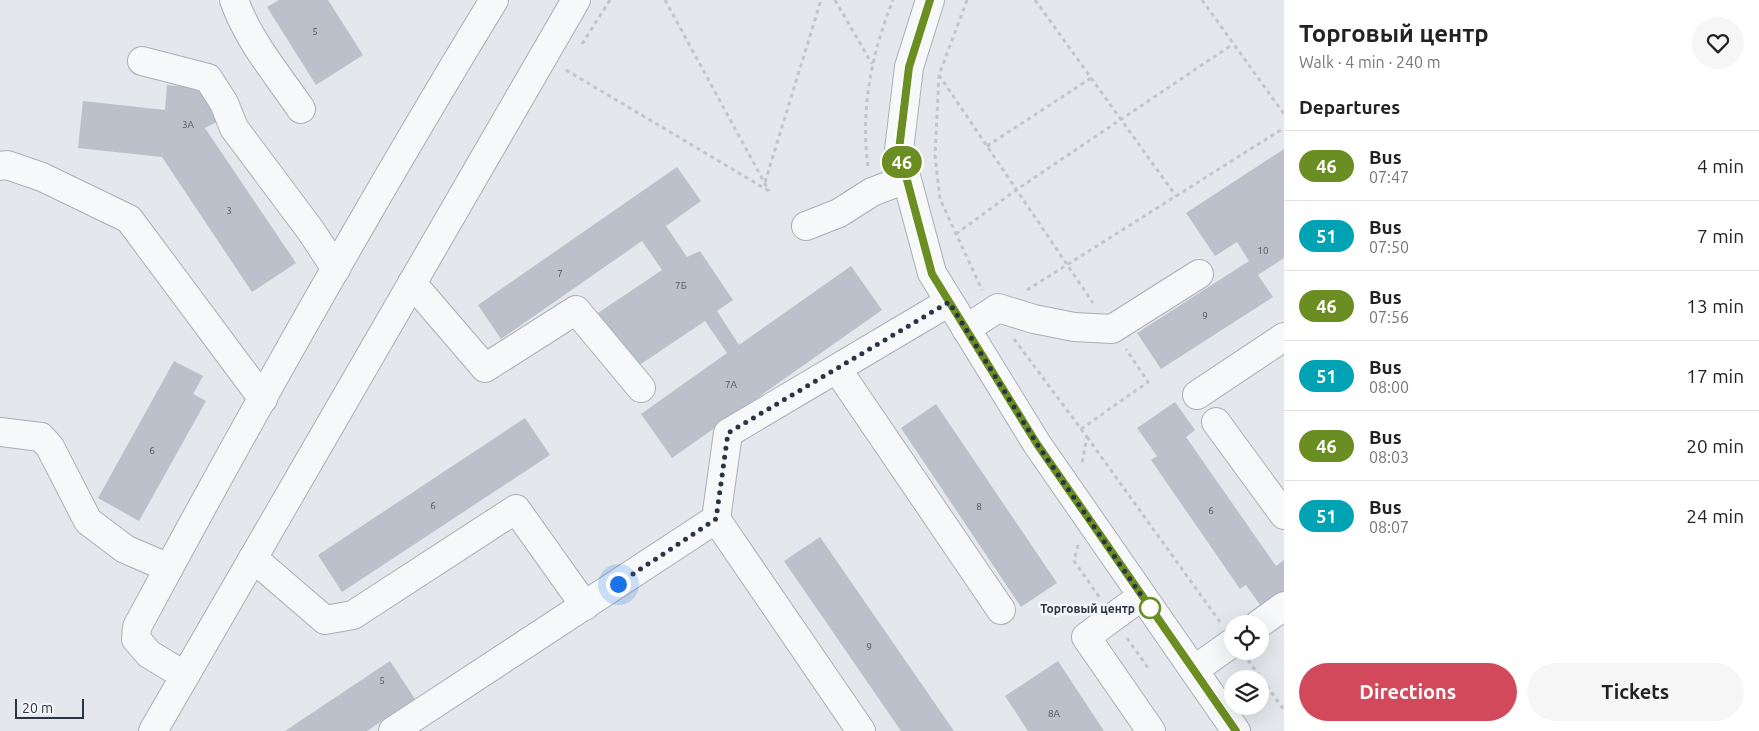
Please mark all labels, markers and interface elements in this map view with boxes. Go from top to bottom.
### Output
button: heart [1692,17,1744,69]
text: Торговый центр [1299,20,1489,47]
house number: 5 [312,26,318,37]
text: Walk · 4 min · 240 m [1299,53,1441,71]
text: Departures [1299,96,1400,118]
house number: 3А [182,119,195,130]
line badge: 46 [880,146,924,178]
text: Bus [1369,146,1402,168]
text: 46 [892,152,912,172]
text: 4 min [1697,155,1744,177]
text: 46 [1316,156,1337,176]
text: 07:47 [1369,168,1409,186]
house number: 3 [226,205,232,216]
text: Bus [1369,216,1402,238]
text: 7 min [1697,225,1744,247]
text: 51 [1316,226,1337,246]
text: 07:50 [1369,238,1409,256]
house number: 10 [1257,245,1269,256]
house number: 7 [557,268,563,279]
house number: 7Б [675,280,687,291]
text: Bus [1369,286,1402,308]
text: 13 min [1686,295,1744,317]
text: 46 [1316,296,1337,316]
text: 07:56 [1369,308,1409,326]
house number: 9 [1202,310,1208,321]
text: Bus [1369,356,1402,378]
text: 17 min [1686,365,1744,387]
text: 51 [1316,366,1337,386]
text: 08:00 [1369,378,1409,396]
house number: 7А [725,379,738,390]
text: Bus [1369,426,1402,448]
text: 20 min [1686,435,1744,457]
text: 46 [1316,436,1337,456]
house number: 6 [149,445,155,456]
text: 08:03 [1369,448,1409,466]
text: Bus [1369,496,1402,518]
house number: 6 [430,500,436,511]
house number: 8 [976,501,982,512]
house number: 6 [1208,505,1214,516]
text: 24 min [1686,505,1744,527]
text: 51 [1316,506,1337,526]
text: 08:07 [1369,518,1409,536]
your location [606,572,631,597]
marker: Торговый центр [1139,597,1161,619]
place label: Торговый центр [1040,602,1135,615]
map controls [1224,615,1269,715]
button: locate [1224,615,1269,660]
house number: 9 [866,641,872,652]
button: Directions [1299,663,1517,721]
button: Tickets [1527,663,1744,721]
button: layers [1224,670,1269,715]
house number: 5 [379,675,385,686]
scale bar [15,696,84,719]
text: 20 m [22,700,53,716]
house number: 8А [1048,708,1061,719]

